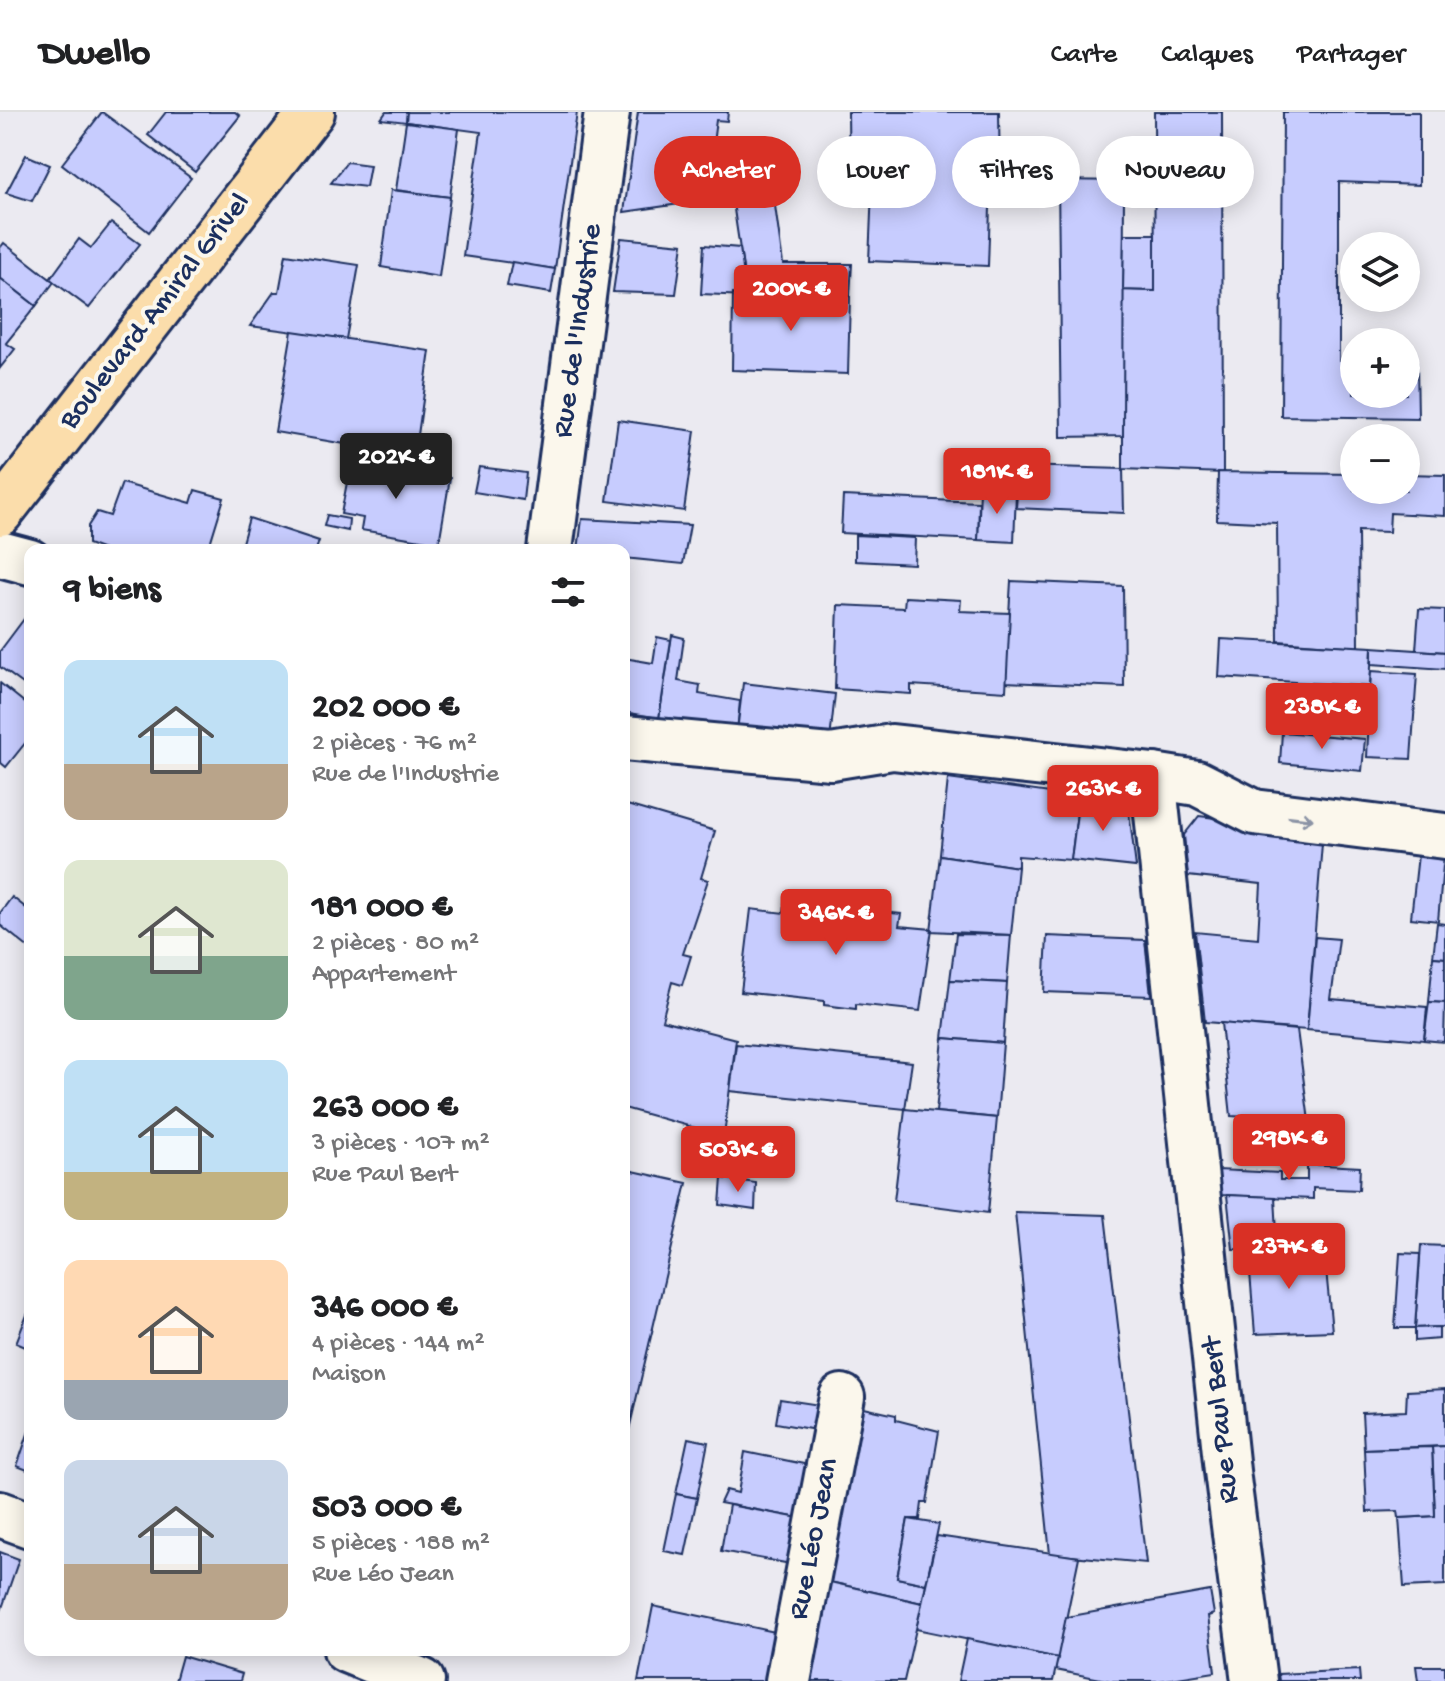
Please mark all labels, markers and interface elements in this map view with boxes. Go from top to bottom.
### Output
text: Dwello [40,33,150,77]
text: Carte [1051,39,1117,72]
text: Calques [1161,39,1253,72]
text: Partager [1297,39,1405,72]
chip: Acheter [654,136,801,208]
chip: Louer [817,136,936,208]
chip: Filtres [952,136,1080,208]
chip: Nouveau [1096,136,1254,208]
street label: Boulevard Amiral Grivel [52,187,259,438]
street label: Rue de l'Industrie [547,221,611,440]
map controls [1340,232,1420,504]
button: layers [1340,232,1420,312]
pin: 200K € [726,265,856,333]
text: 200K € [752,275,830,306]
button: + [1340,328,1420,408]
button: − [1340,424,1420,504]
pin: 202K € [331,433,461,501]
text: 202K € [358,443,434,474]
pin: 181K € [932,448,1062,516]
text: 181K € [961,458,1033,489]
icon: filters [546,570,590,614]
text: 9 biens [64,572,161,612]
pin: 238K € [1257,683,1387,751]
text: 202 000 € [312,689,459,729]
icon: home [128,692,224,788]
text: 238K € [1284,693,1360,724]
text: 2 pièces · 76 m² [312,729,477,760]
text: Rue de l'Industrie [312,760,499,791]
pin: 263K € [1038,765,1168,833]
text: 263K € [1065,775,1141,806]
one-way arrow [1288,810,1314,825]
text: 181 000 € [312,889,452,929]
pin: 346K € [771,889,901,957]
icon: home [128,892,224,988]
text: 346K € [799,899,873,930]
text: 2 pièces · 80 m² [312,929,479,960]
text: Appartement [312,960,455,991]
text: 263 000 € [312,1089,458,1129]
icon: home [128,1092,224,1188]
pin: 298K € [1224,1114,1354,1182]
text: 298K € [1251,1124,1327,1155]
pin: 503K € [673,1126,803,1194]
text: 3 pièces · 107 m² [312,1129,490,1160]
text: 503K € [699,1136,777,1167]
text: Rue Paul Bert [312,1160,457,1191]
pin: 237K € [1224,1223,1354,1291]
text: 237K € [1251,1233,1327,1264]
text: 346 000 € [312,1289,457,1329]
icon: home [128,1292,224,1388]
text: 4 pièces · 144 m² [312,1329,485,1360]
street label: Rue Paul Bert [1196,1332,1248,1505]
text: Maison [312,1360,386,1391]
street label: Rue Léo Jean [782,1455,848,1623]
text: 503 000 € [312,1489,461,1529]
icon: home [128,1492,224,1588]
text: 5 pièces · 188 m² [312,1529,490,1560]
text: Rue Léo Jean [312,1560,454,1591]

